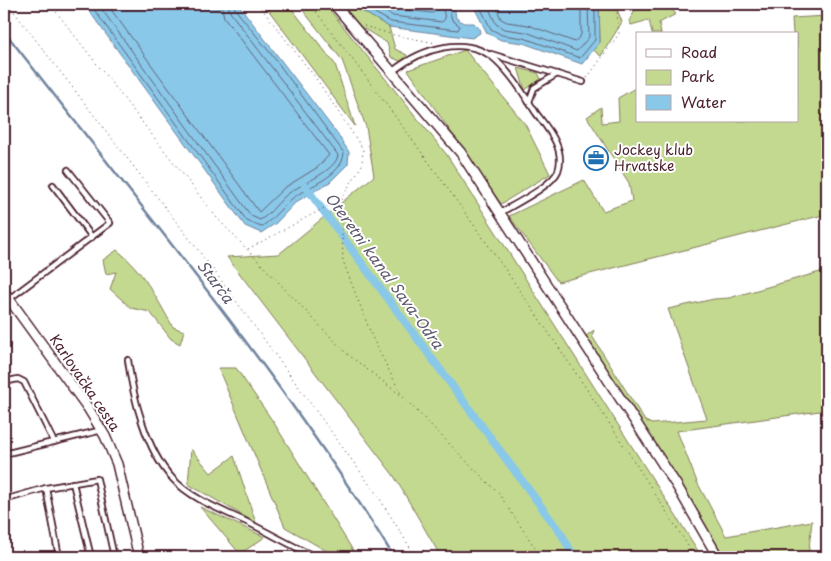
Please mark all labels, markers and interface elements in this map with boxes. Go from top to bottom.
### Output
legend [636,32,798,122]
text: Road [681,40,717,63]
text: Park [681,64,715,87]
text: Water [681,90,726,113]
place label: Jockey klub Hrvatske [614,139,693,176]
office icon: Jockey klub Hrvatske [583,145,609,171]
water label: Oteretni kanal Sava-Odra [321,187,450,354]
water label: Starča [192,255,240,308]
street label: Karlovačka cesta [45,330,126,436]

